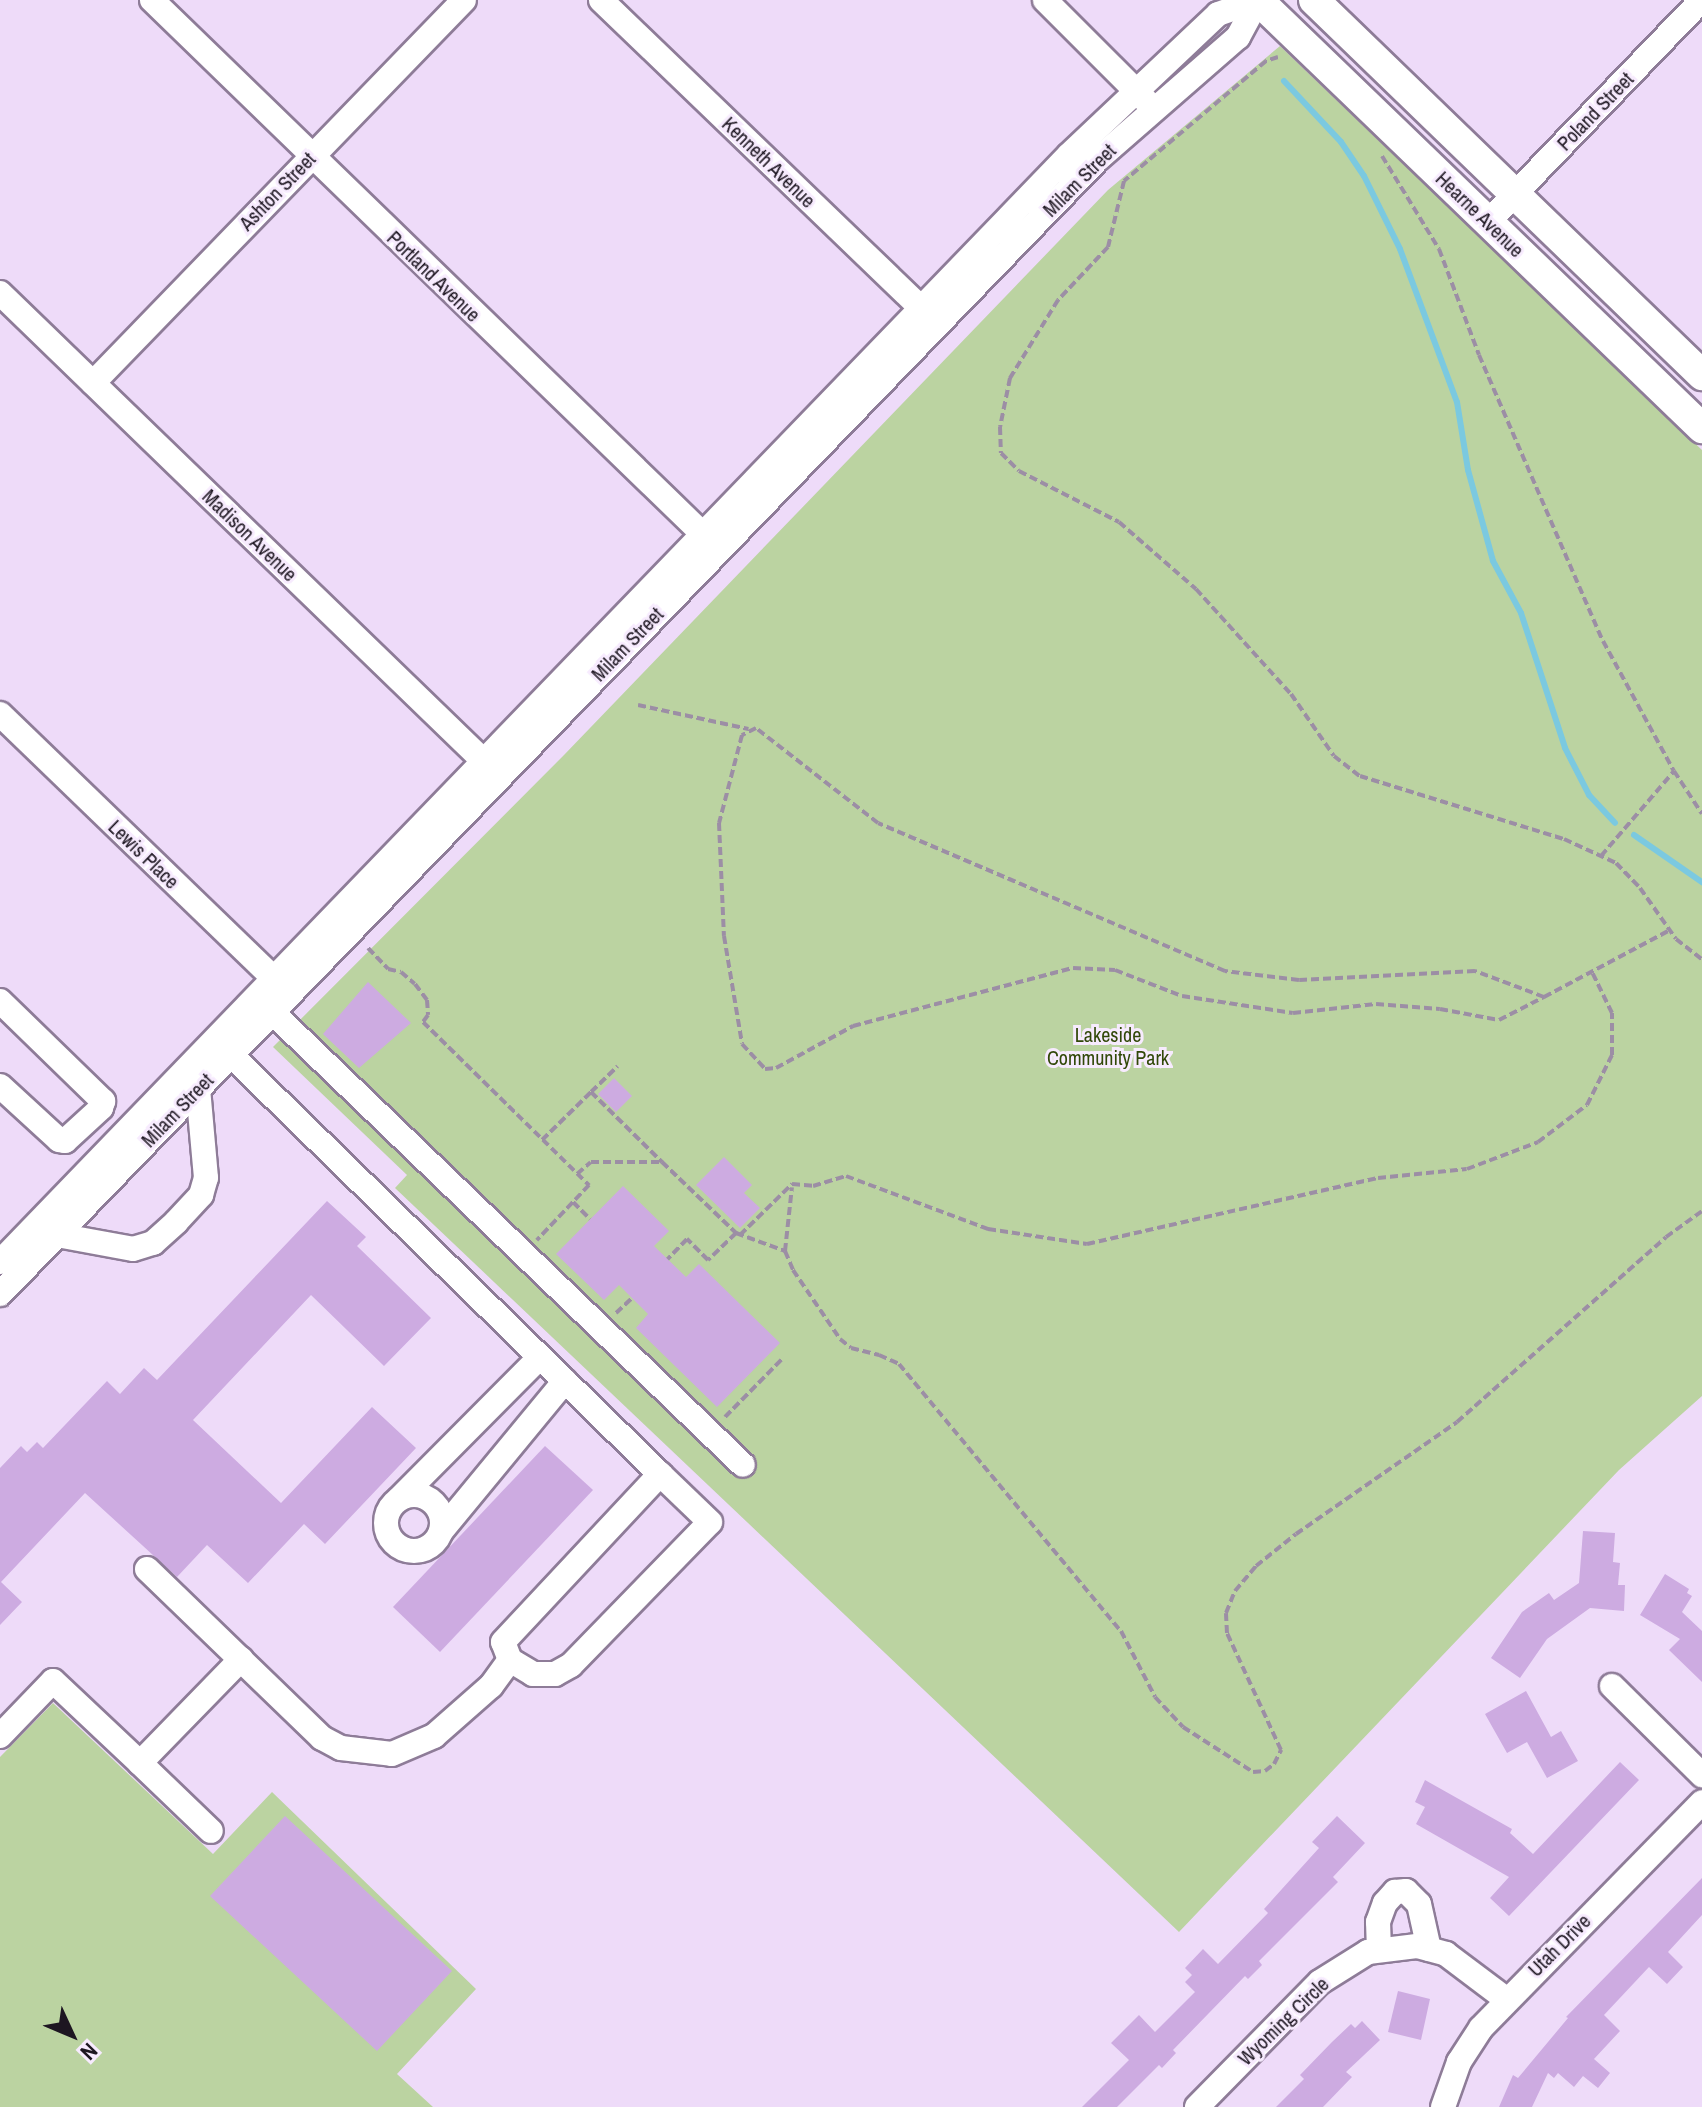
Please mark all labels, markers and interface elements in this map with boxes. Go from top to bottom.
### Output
street label: Poland Street [1552,67,1638,155]
street label: Kenneth Avenue [717,111,821,213]
street label: Milam Street [1038,139,1120,221]
street label: Ashton Street [234,147,320,235]
street label: Hearne Avenue [1431,166,1529,262]
street label: Portland Avenue [382,225,486,327]
street label: Madison Avenue [197,484,303,586]
street label: Milam Street [586,602,668,686]
street label: Lewis Place [104,815,184,893]
park label: Lakeside Community Park [1047,1023,1169,1070]
street label: Milam Street [136,1068,218,1152]
street label: Utah Drive [1523,1909,1595,1981]
street label: Wyoming Circle [1233,1972,1333,2070]
north arrow [32,1995,112,2075]
text: N [74,2037,105,2067]

